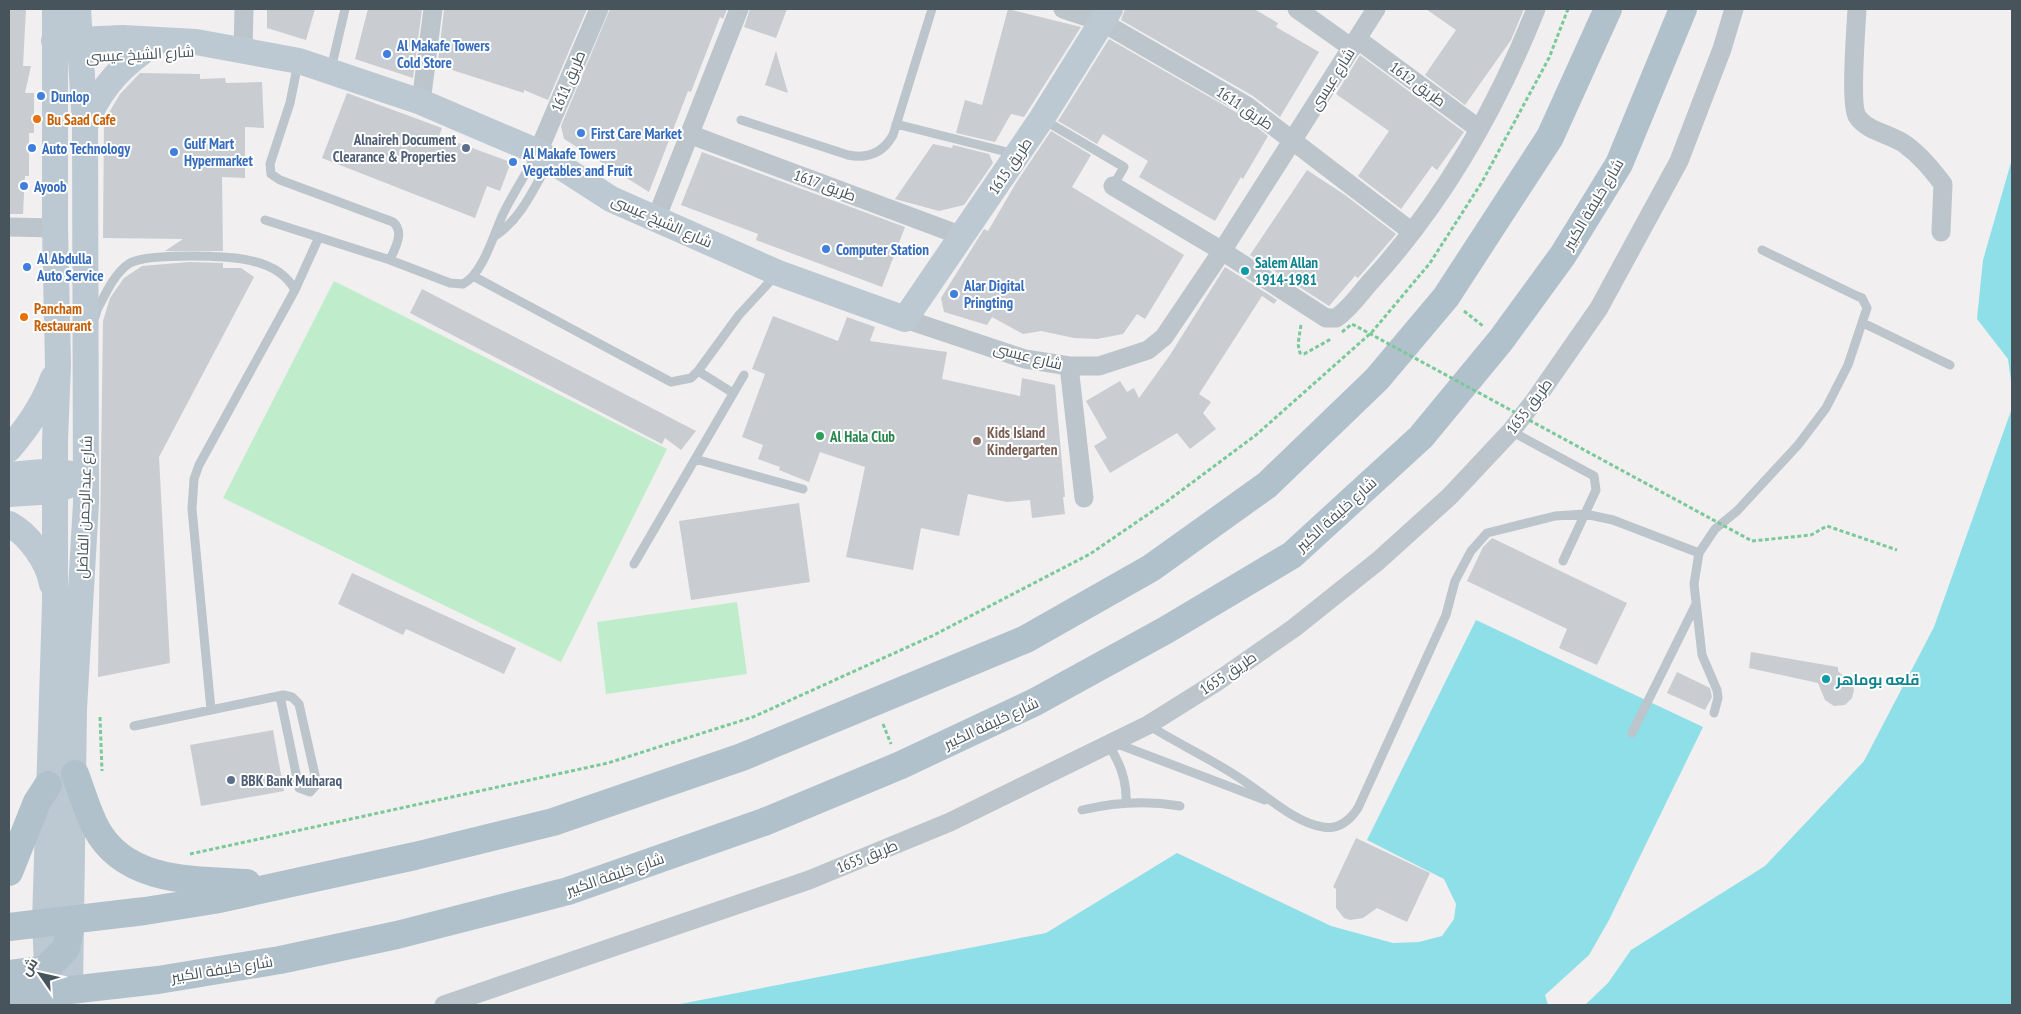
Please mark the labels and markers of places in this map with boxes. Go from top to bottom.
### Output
place label: Al Makafe Towers Cold Store [396,36,490,72]
marker: Al Makafe Towers Cold Store [381,48,393,60]
place label: Dunlop [51,87,90,106]
marker: Dunlop [35,90,47,102]
place label: Bu Saad Cafe [47,110,116,129]
marker: Bu Saad Cafe [31,113,43,125]
place label: First Care Market [591,124,682,143]
marker: First Care Market [575,127,587,139]
place label: Alnaireh Document Clearance & Properties [333,130,457,166]
place label: Gulf Mart Hypermarket [184,134,254,170]
place label: Auto Technology [41,139,131,158]
marker: Auto Technology [26,142,38,154]
marker: Alnaireh Document Clearance & Properties [460,142,472,154]
place label: Al Makafe Towers Vegetables and Fruit [522,144,633,180]
marker: Gulf Mart Hypermarket [168,146,180,158]
marker: Al Makafe Towers Vegetables and Fruit [507,156,519,168]
place label: Ayoob [33,177,67,196]
marker: Ayoob [18,180,30,192]
place label: Computer Station [836,240,929,259]
marker: Computer Station [820,243,832,255]
place label: Al Abdulla Auto Service [36,249,104,285]
place label: Salem Allan 1914-1981 [1255,253,1318,289]
marker: Al Abdulla Auto Service [21,261,33,273]
marker: Salem Allan 1914-1981 [1239,265,1251,277]
place label: Alar Digital Pringting [963,276,1025,312]
marker: Alar Digital Pringting [948,288,960,300]
place label: Pancham Restaurant [34,299,92,335]
marker: Pancham Restaurant [18,311,30,323]
place label: Kids Island Kindergarten [987,423,1058,459]
place label: Al Hala Club [829,427,895,446]
marker: Al Hala Club [814,430,826,442]
marker: Kids Island Kindergarten [971,435,983,447]
place label: قلعه بوماهر [1835,670,1920,689]
marker: قلعه بوماهر [1820,673,1832,685]
place label: BBK Bank Muharaq [241,771,343,790]
marker: BBK Bank Muharaq [225,774,237,786]

